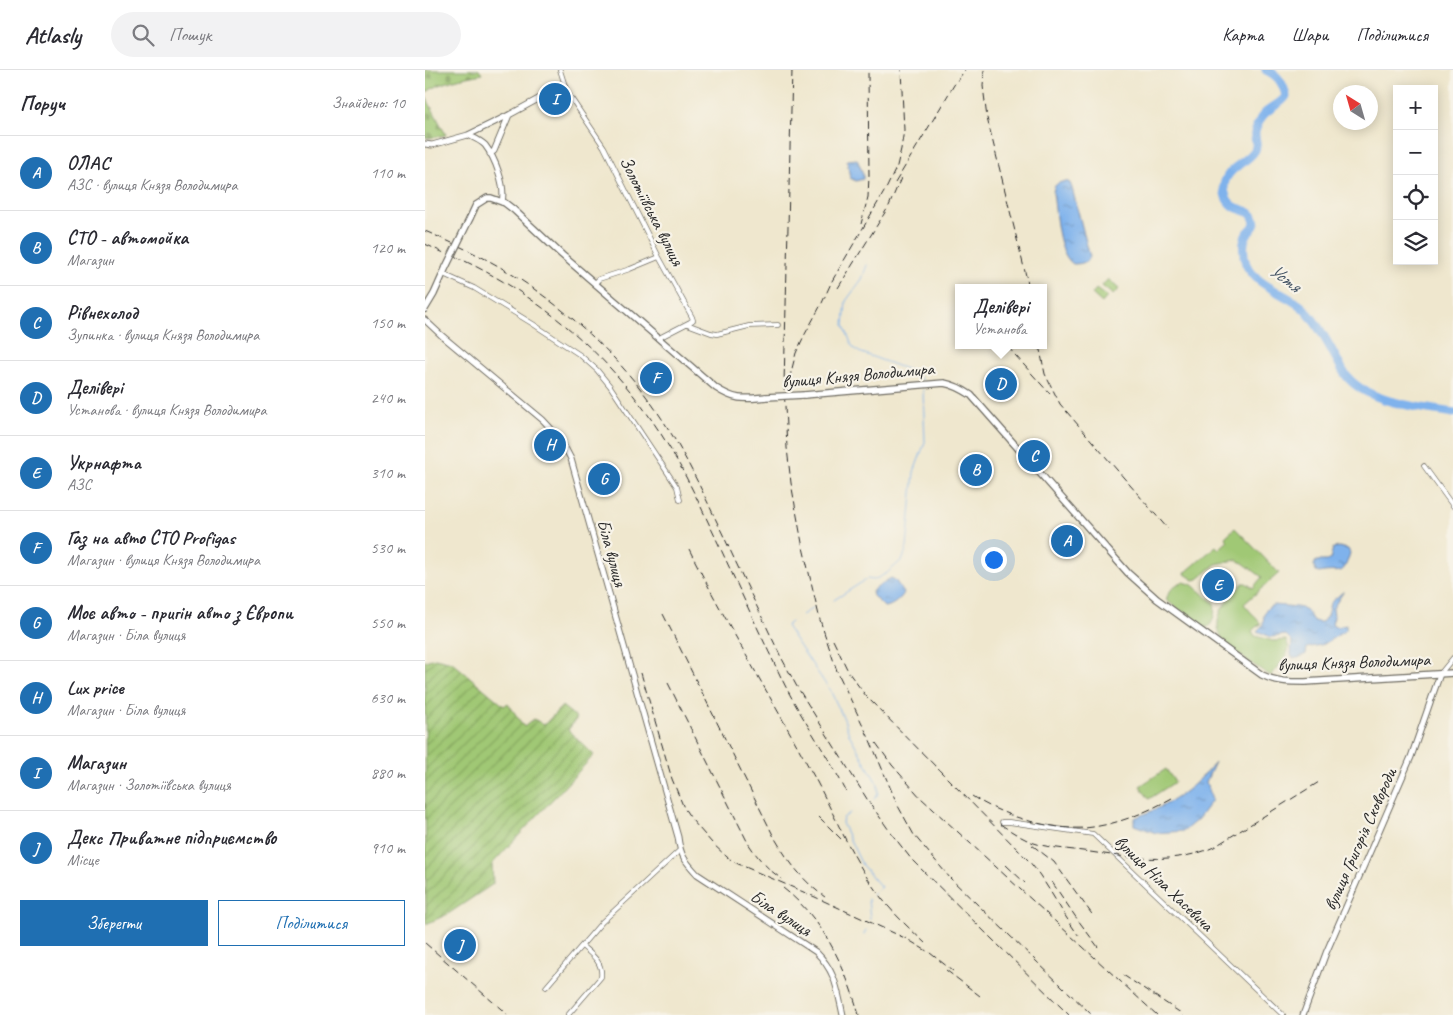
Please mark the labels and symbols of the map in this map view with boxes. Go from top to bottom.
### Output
pin: I [539,80,571,118]
north arrow [1333,85,1378,130]
street label: Золотіївська вулиця [615,153,690,271]
water label: Устя [1264,258,1307,299]
street label: вулиця Князя Володимира [781,357,936,394]
pin: F [640,359,672,397]
pin: D [985,365,1017,403]
pin: H [534,426,566,464]
pin: C [1018,437,1050,475]
pin: B [960,451,992,489]
pin: G [588,460,620,498]
street label: Біла вулиця [592,517,632,590]
pin: A [1051,522,1083,560]
your location [981,547,1007,573]
pin: E [1202,566,1234,604]
street label: вулиця Князя Володимира [1277,648,1432,677]
street label: вулиця Григорія Сковороди [1319,764,1402,913]
street label: вулиця Ніла Хасевича [1110,830,1219,937]
street label: Біла вулиця [746,885,817,942]
pin: J [444,926,476,964]

